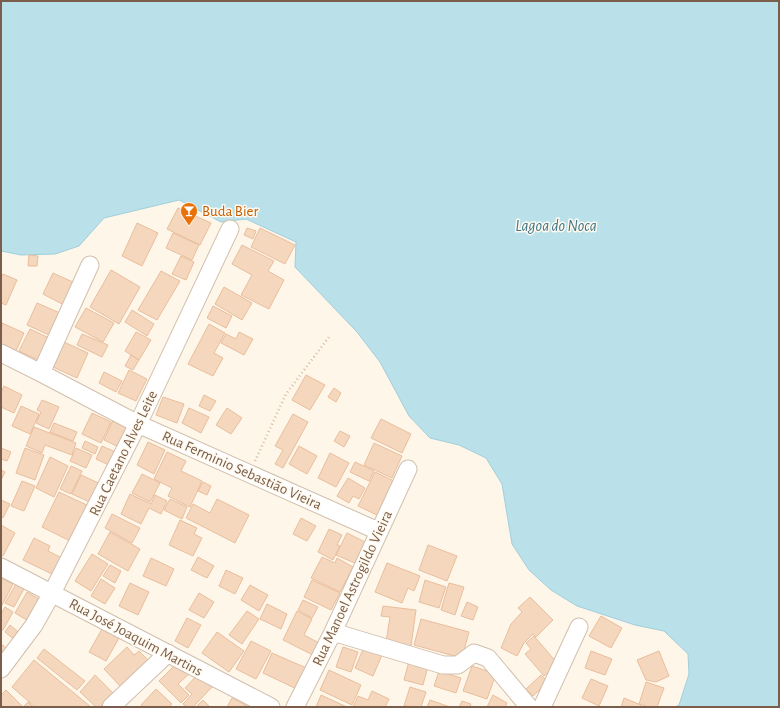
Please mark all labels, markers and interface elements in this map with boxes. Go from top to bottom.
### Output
bar icon: Buda Bier [179,201,199,226]
place label: Buda Bier [202,204,258,219]
water label: Lagoa do Noca [515,218,597,234]
street label: Rua Caetano Alves Leite [87,388,160,518]
street label: Rua Ferminio Sebastião Vieira [160,428,324,513]
street label: Rua Manoel Astrogildo Vieira [310,508,395,668]
street label: Rua José Joaquim Martins [67,596,205,679]

